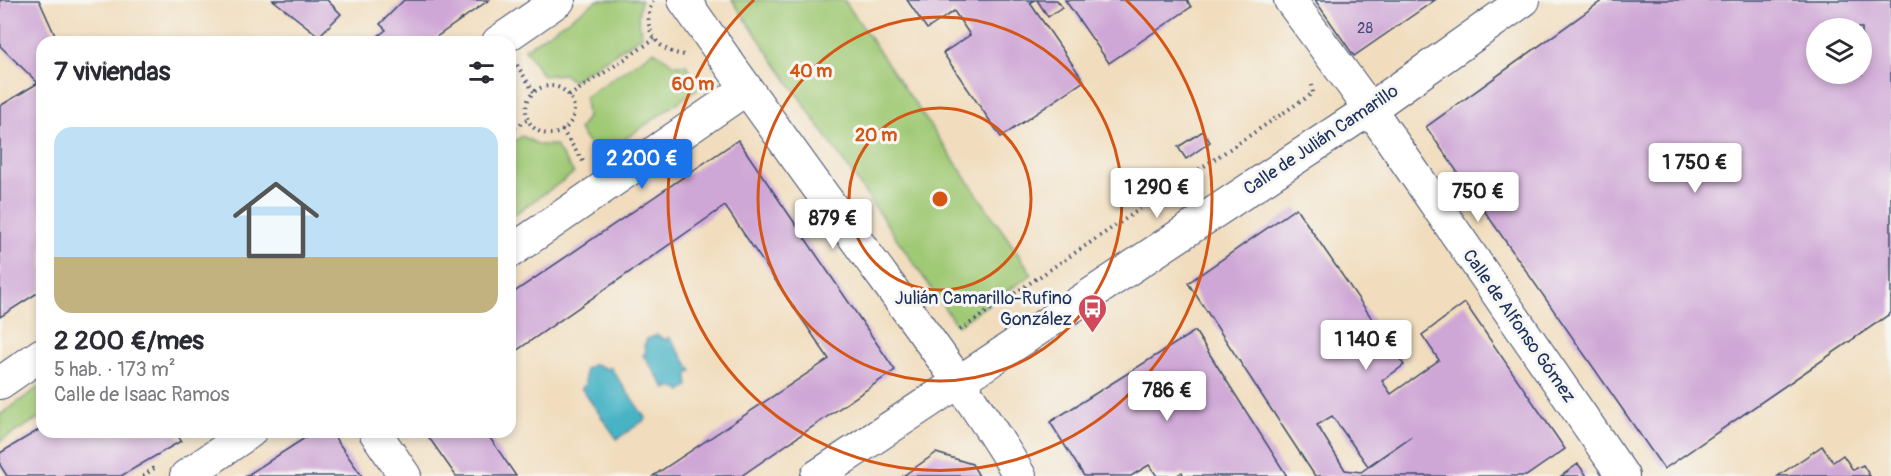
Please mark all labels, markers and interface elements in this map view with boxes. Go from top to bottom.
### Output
map controls [1806,18,1872,84]
button: layers [1806,18,1872,84]
house number: 28 [1357,19,1373,38]
text: 7 viviendas [54,56,170,88]
icon: filters [465,56,498,89]
text: 40 m [790,60,832,83]
text: 60 m [672,73,714,96]
street label: Calle de Julián Camarillo [1239,79,1403,200]
text: 20 m [855,124,897,147]
pin: 2 200 € [587,139,697,190]
pin: 1 750 € [1640,143,1750,194]
text: 2 200 € [606,146,678,171]
text: 1 750 € [1663,150,1727,175]
icon: home [222,166,330,274]
pin: 1 290 € [1102,168,1212,219]
pin: 750 € [1436,172,1520,223]
text: 1 290 € [1125,175,1189,200]
text: 750 € [1452,179,1504,204]
centre of rings [930,189,950,209]
pin: 879 € [791,199,875,250]
text: 879 € [809,206,857,231]
street label: Calle de Alfonso Gómez [1457,245,1581,407]
place label: Julián Camarillo-Rufino González [895,287,1072,331]
bus stop icon: Julián Camarillo-Rufino González [1077,292,1109,334]
pin: 1 140 € [1311,320,1421,371]
text: 2 200 €/mes [54,325,204,357]
text: 1 140 € [1335,327,1397,352]
text: 5 hab. · 173 m² [54,357,176,382]
pin: 786 € [1125,371,1209,422]
text: 786 € [1142,378,1192,403]
text: Calle de Isaac Ramos [54,382,230,407]

